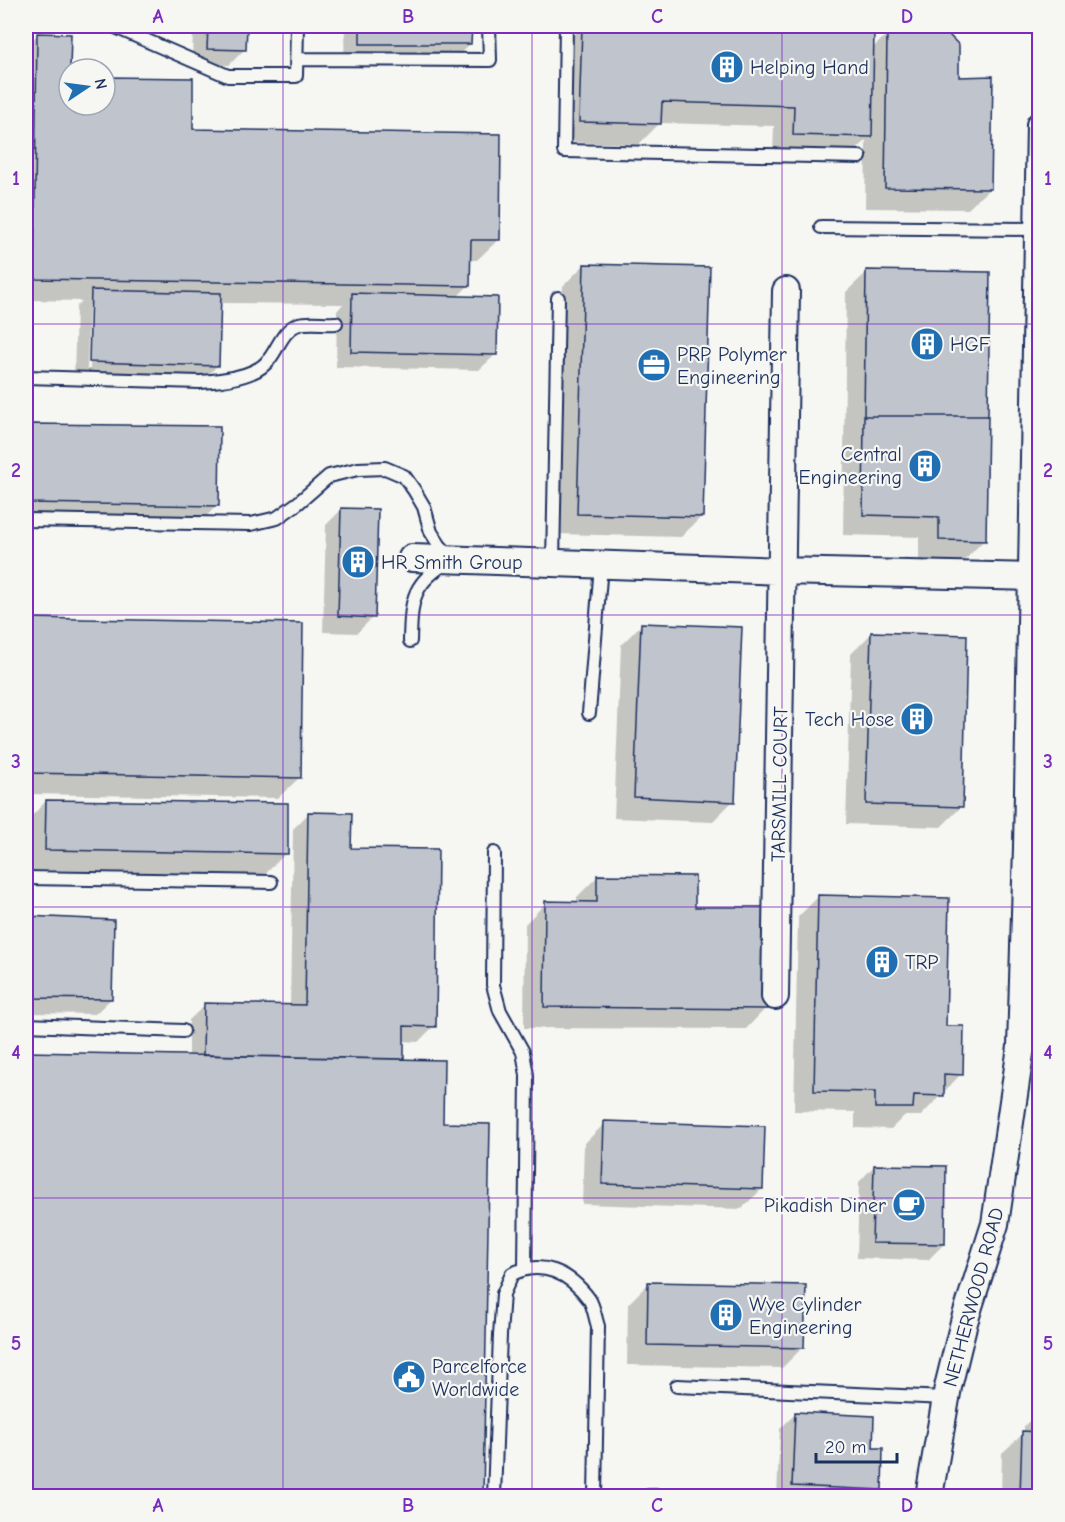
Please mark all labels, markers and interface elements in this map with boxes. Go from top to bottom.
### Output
text: A [152,5,164,28]
text: B [402,5,414,28]
text: C [651,5,663,28]
text: D [901,5,913,28]
building icon: Helping Hand [709,49,745,85]
place label: Helping Hand [750,56,869,79]
north arrow [57,57,117,117]
text: N [91,77,111,91]
text: 1 [12,167,20,190]
text: 1 [1044,167,1052,190]
building icon: HGF [909,326,945,362]
place label: HGF [950,333,991,356]
place label: PRP Polymer Engineering [677,343,787,389]
office icon: PRP Polymer Engineering [636,347,672,383]
place label: Central Engineering [799,443,902,489]
building icon: Central Engineering [907,448,943,484]
text: 2 [11,459,21,482]
text: 2 [1043,459,1053,482]
building icon: HR Smith Group [340,544,376,580]
place label: HR Smith Group [381,551,523,574]
building icon: Tech Hose [899,701,935,737]
street label: TARSMILL COURT [767,705,792,862]
place label: Tech Hose [805,708,894,731]
text: 3 [11,750,21,773]
text: 3 [1043,750,1053,773]
building icon: TRP [864,944,900,980]
place label: TRP [905,951,939,974]
text: 4 [11,1041,21,1064]
text: 4 [1043,1041,1053,1064]
cafe icon: Pikadish Diner [891,1187,927,1223]
place label: Pikadish Diner [764,1194,886,1217]
street label: NETHERWOOD ROAD [938,1205,1008,1389]
place label: Wye Cylinder Engineering [749,1293,861,1339]
building icon: Wye Cylinder Engineering [708,1297,744,1333]
text: 5 [11,1332,21,1355]
text: 5 [1043,1332,1053,1355]
place label: Parcelforce Worldwide [432,1355,527,1401]
public building icon: Parcelforce Worldwide [391,1359,427,1395]
scale bar [816,1426,897,1464]
text: 20 m [825,1437,866,1458]
text: A [152,1494,164,1517]
text: B [402,1494,414,1517]
text: C [651,1494,663,1517]
text: D [901,1494,913,1517]

